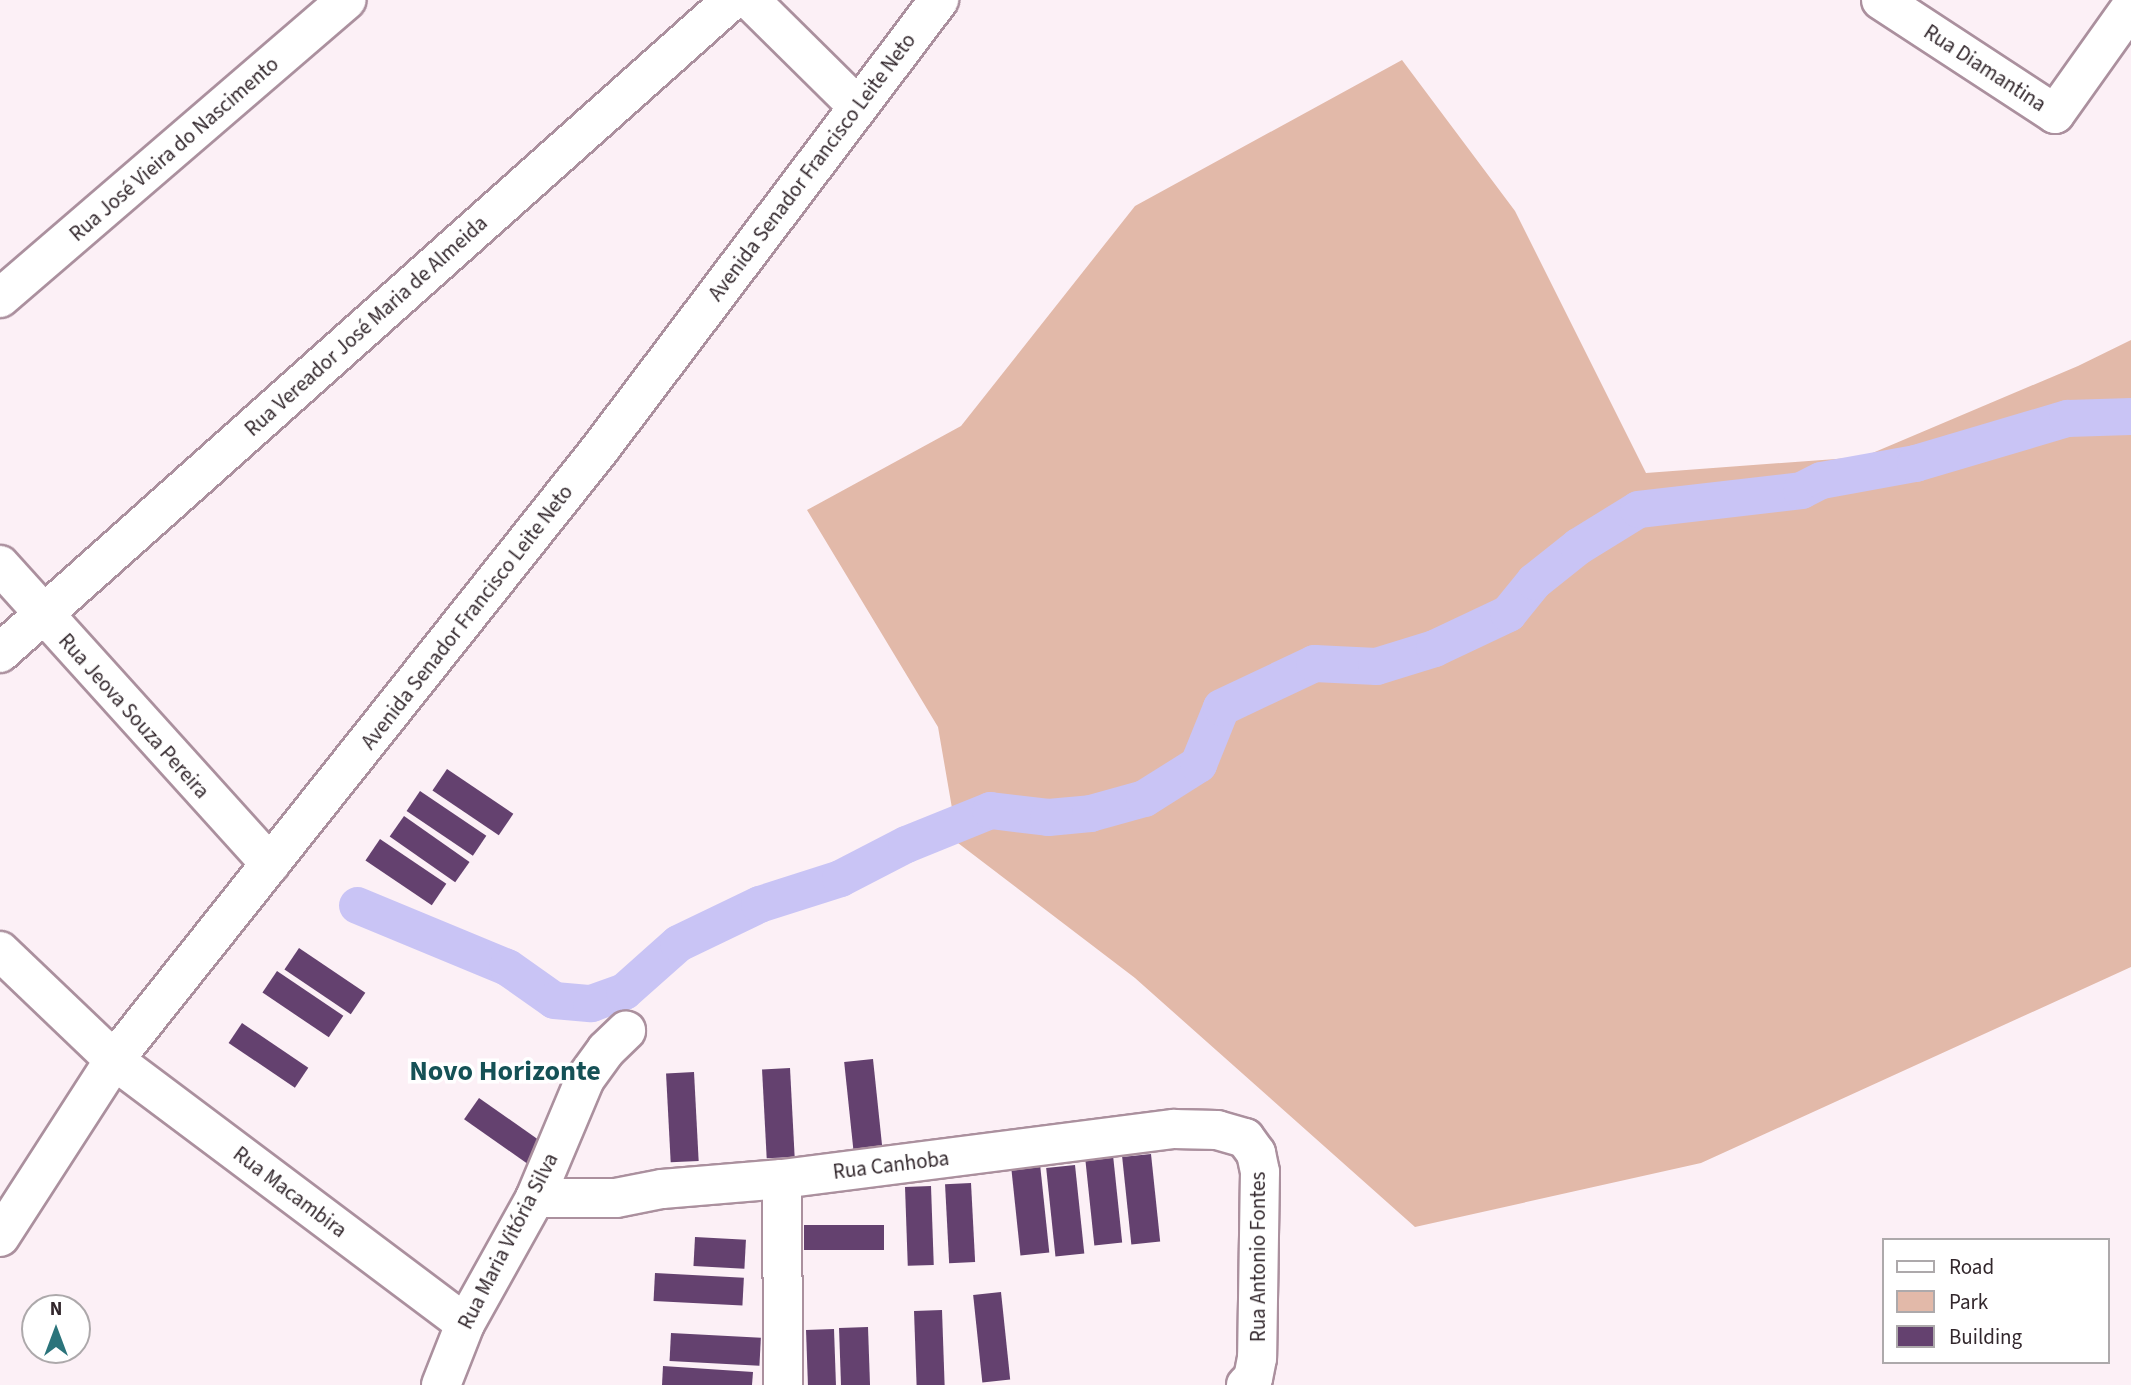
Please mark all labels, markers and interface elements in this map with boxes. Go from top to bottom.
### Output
street label: Rua Diamantina [1919,19,2051,117]
street label: Avenida Senador Francisco Leite Neto [703,28,921,306]
street label: Rua José Vieira do Nascimento [64,51,284,247]
street label: Rua Vereador José Maria de Almeida [240,210,492,442]
street label: Avenida Senador Francisco Leite Neto [356,480,578,754]
street label: Rua Jeova Souza Pereira [53,628,215,804]
district label: Novo Horizonte [409,1054,601,1088]
street label: Rua Macambira [228,1141,352,1243]
street label: Rua Canhoba [831,1145,951,1185]
street label: Rua Maria Vitória Silva [453,1149,563,1333]
street label: Rua Antonio Fontes [1245,1172,1271,1342]
legend [1882,1238,2110,1364]
text: Road [1949,1252,1994,1282]
text: Park [1949,1287,1988,1317]
north arrow [21,1294,91,1364]
text: N [50,1296,62,1323]
text: Building [1949,1322,2022,1352]

